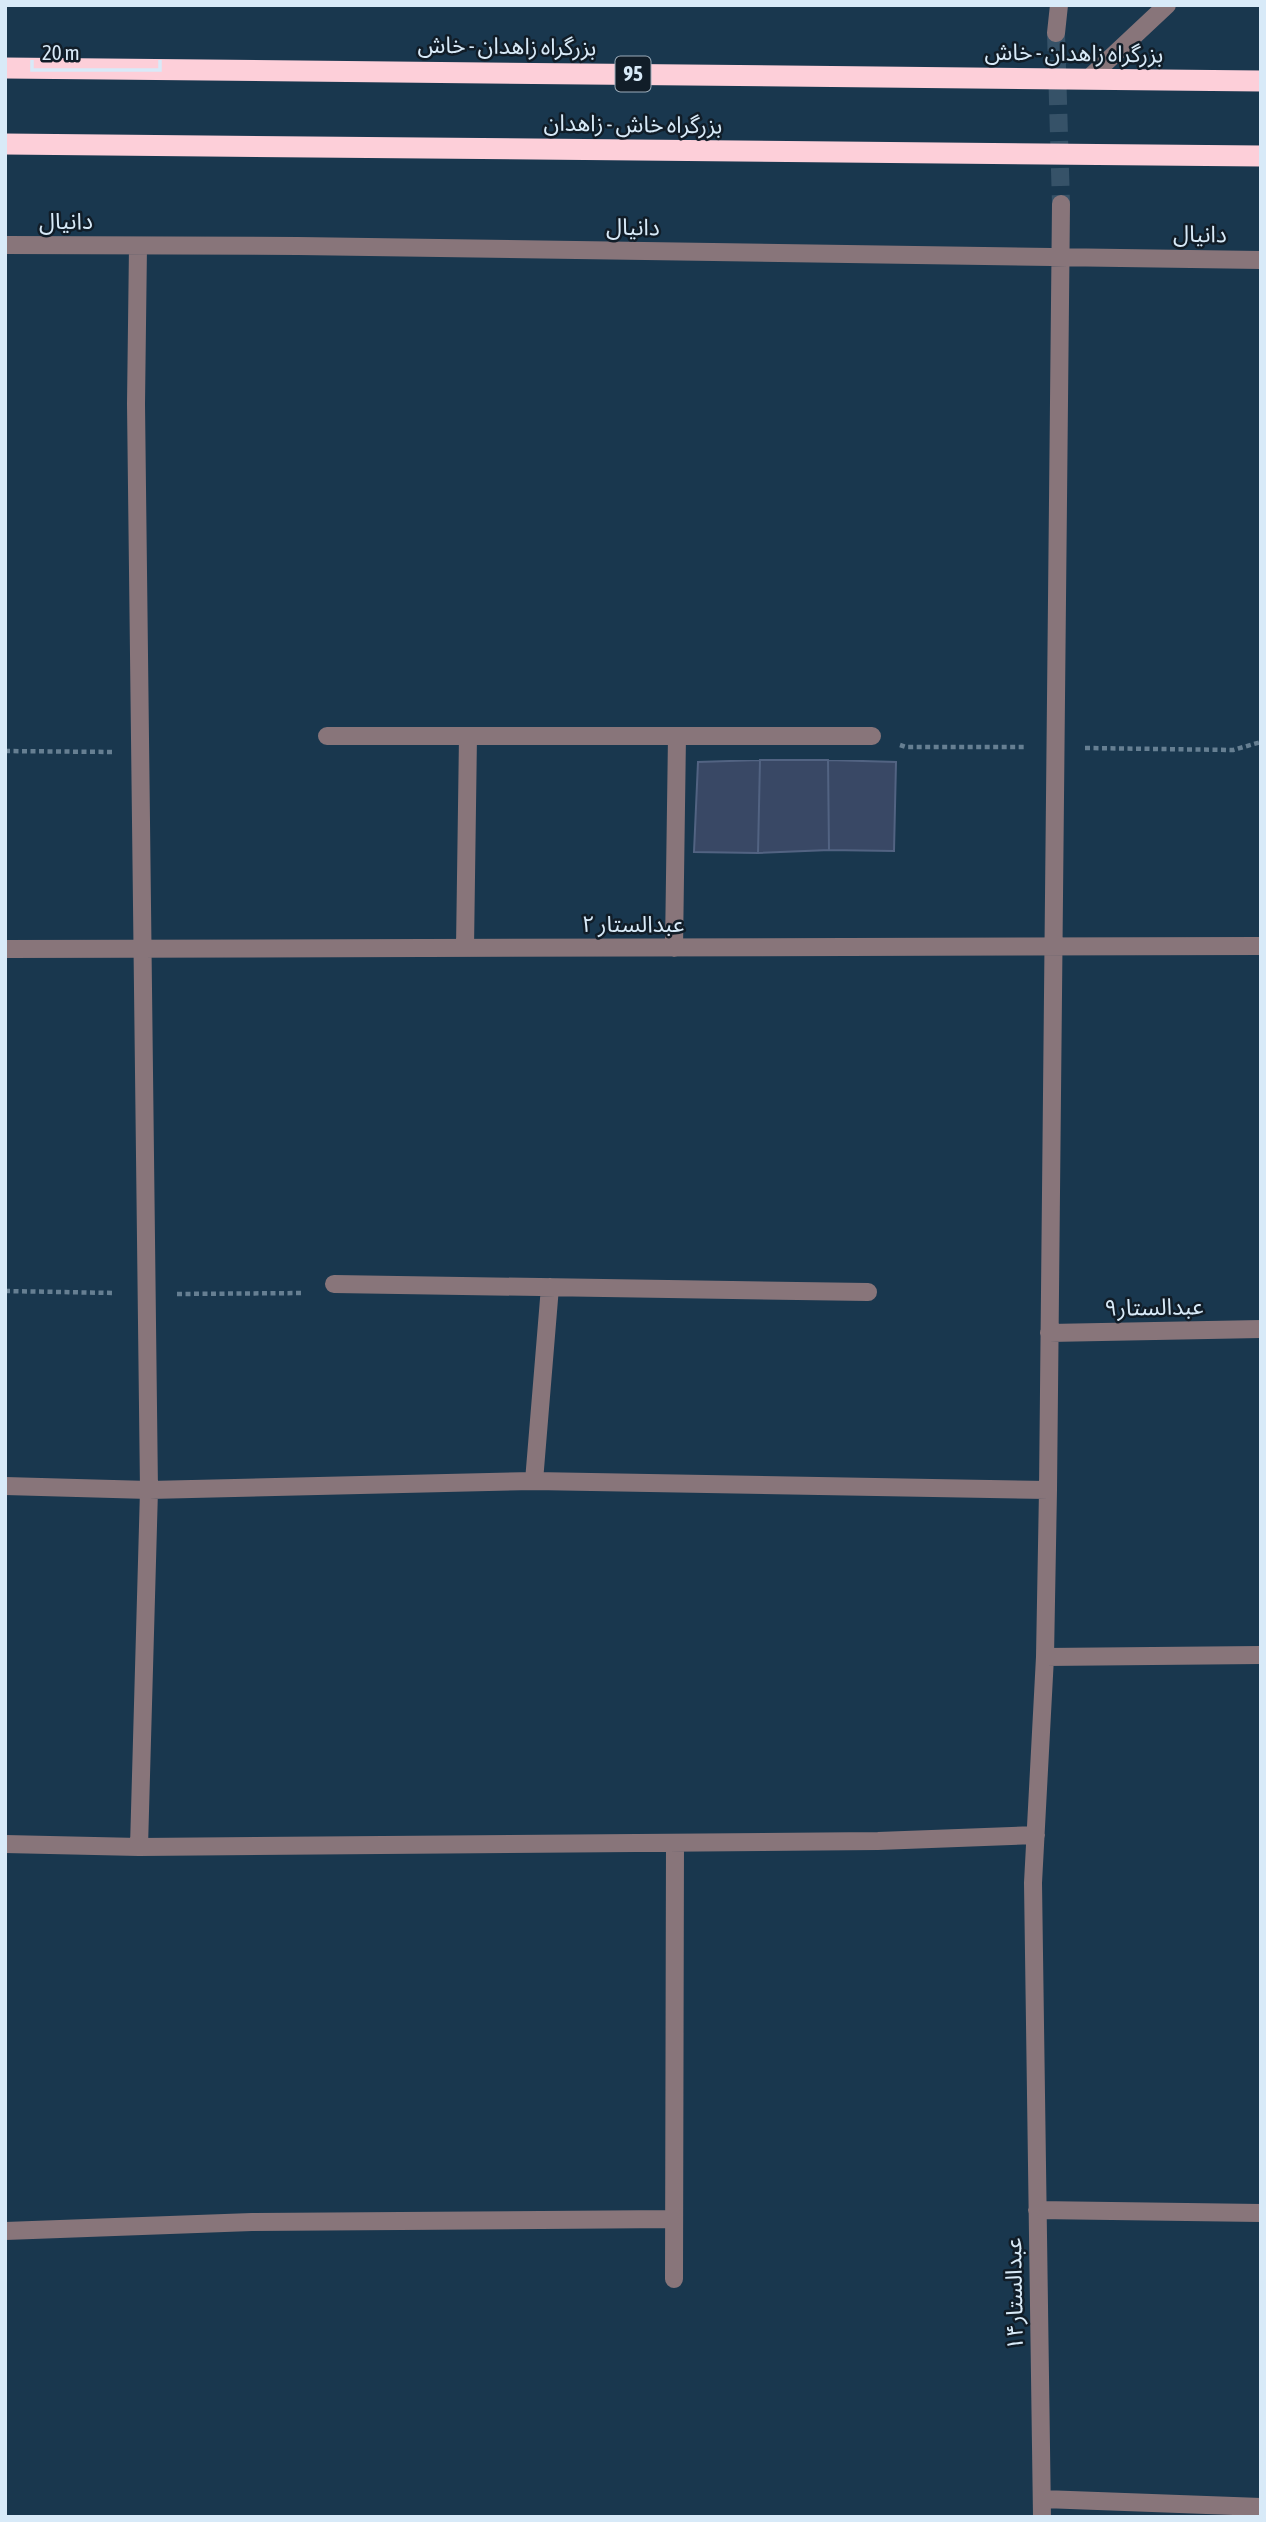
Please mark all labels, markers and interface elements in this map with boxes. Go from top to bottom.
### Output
scale bar [32,28,159,72]
street label: بزرگراه زاهدان - خاش [417,31,597,62]
street label: بزرگراه زاهدان - خاش [984,38,1164,69]
text: 20 m [42,40,80,64]
road number: 95 [616,56,650,92]
street label: بزرگراه خاش - زاهدان [543,109,723,140]
street label: دانیال [39,208,93,235]
street label: دانیال [606,214,660,241]
street label: دانیال [1173,221,1227,248]
street label: عبدالستار ۲ [582,911,684,938]
street label: عبدالستار۹ [1104,1293,1204,1322]
street label: عبدالستار۱۴ [1000,2237,1029,2351]

